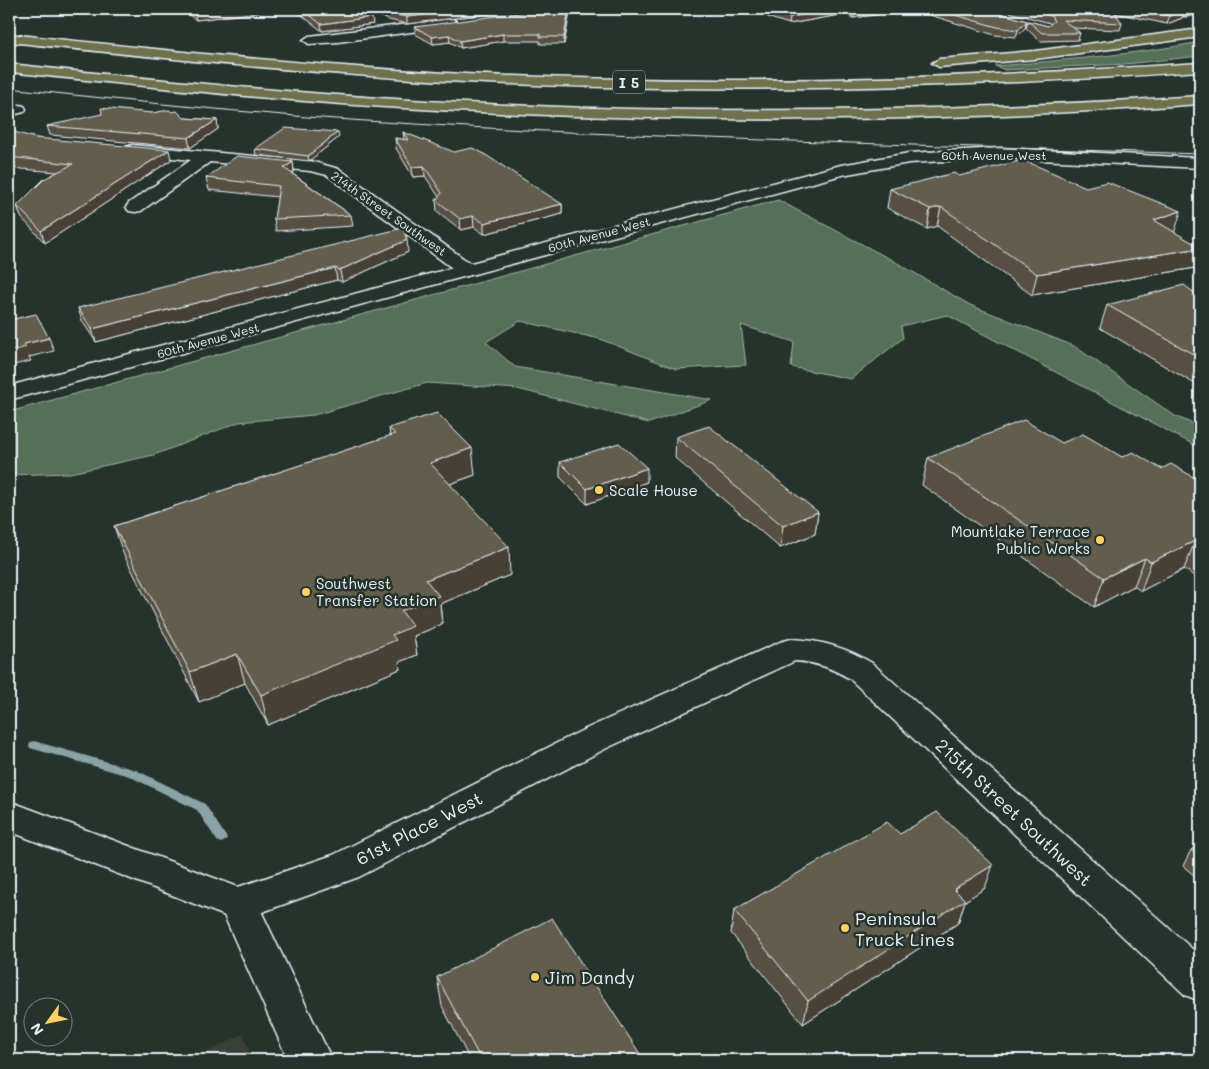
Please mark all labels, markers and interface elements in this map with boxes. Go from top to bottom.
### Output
road number: I 5 [613,70,645,94]
street label: 60th Avenue West [942,147,1046,163]
street label: 214th Street Southwest [328,167,450,259]
street label: 60th Avenue West [546,213,652,255]
street label: 60th Avenue West [155,319,261,361]
place label: Scale House [609,480,698,500]
marker: Scale House [593,484,605,496]
place label: Mountlake Terrace Public Works [951,521,1090,558]
marker: Mountlake Terrace Public Works [1094,534,1106,546]
place label: Southwest Transfer Station [316,573,437,610]
marker: Southwest Transfer Station [300,586,312,598]
street label: 215th Street Southwest [930,733,1098,891]
street label: 61st Place West [352,786,486,870]
place label: Peninsula Truck Lines [855,906,955,951]
marker: Peninsula Truck Lines [839,922,851,934]
place label: Jim Dandy [545,965,635,989]
marker: Jim Dandy [529,971,541,983]
north arrow [22,996,72,1046]
text: N [26,1020,48,1039]

